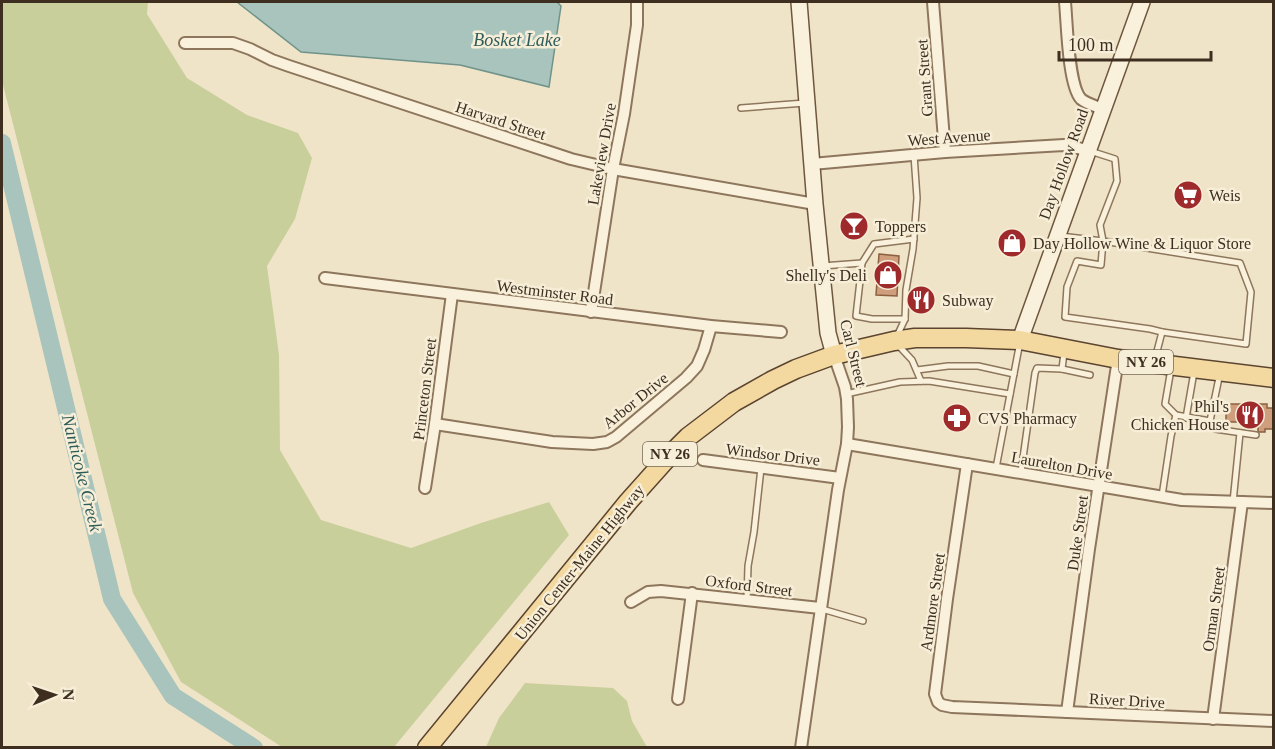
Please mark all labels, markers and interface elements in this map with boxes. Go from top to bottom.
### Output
scale bar [1059,24,1210,62]
water label: Bosket Lake [473,30,561,50]
text: 100 m [1068,35,1114,55]
street label: Grant Street [913,38,936,117]
street label: Harvard Street [454,98,549,143]
street label: Lakeview Drive [584,102,619,207]
street label: Day Hollow Road [1036,107,1092,222]
street label: West Avenue [907,126,991,149]
supermarket icon: Weis [1172,179,1204,211]
place label: Weis [1209,187,1241,204]
bar icon: Toppers [838,210,870,242]
place label: Toppers [875,218,926,236]
shop icon: Day Hollow Wine & Liquor Store [996,227,1028,259]
place label: Day Hollow Wine & Liquor Store [1033,235,1251,253]
shop icon: Shelly's Deli [872,259,904,291]
place label: Shelly's Deli [785,267,868,285]
street label: Westminster Road [496,277,614,308]
restaurant icon: Subway [905,284,937,316]
place label: Subway [942,292,994,310]
street label: Carl Street [837,318,870,389]
street label: Princeton Street [410,337,439,441]
road number: NY 26 [1119,350,1173,374]
street label: Arbor Drive [599,369,671,432]
place label: Phil's Chicken House [1131,398,1229,433]
restaurant icon: Phil's Chicken House [1234,399,1266,431]
pharmacy icon: CVS Pharmacy [941,402,973,434]
place label: CVS Pharmacy [978,410,1077,428]
water label: Nanticoke Creek [58,411,106,535]
street label: Windsor Drive [725,440,821,469]
road number: NY 26 [643,442,697,466]
street label: Laurelton Drive [1010,448,1114,483]
street label: Union Center-Maine Highway [511,481,648,644]
street label: Duke Street [1064,494,1091,572]
street label: Ardmore Street [917,551,948,652]
street label: Orman Street [1199,565,1228,653]
street label: Oxford Street [704,572,794,599]
north arrow [24,665,84,725]
text: N [60,688,77,701]
street label: River Drive [1089,690,1165,711]

